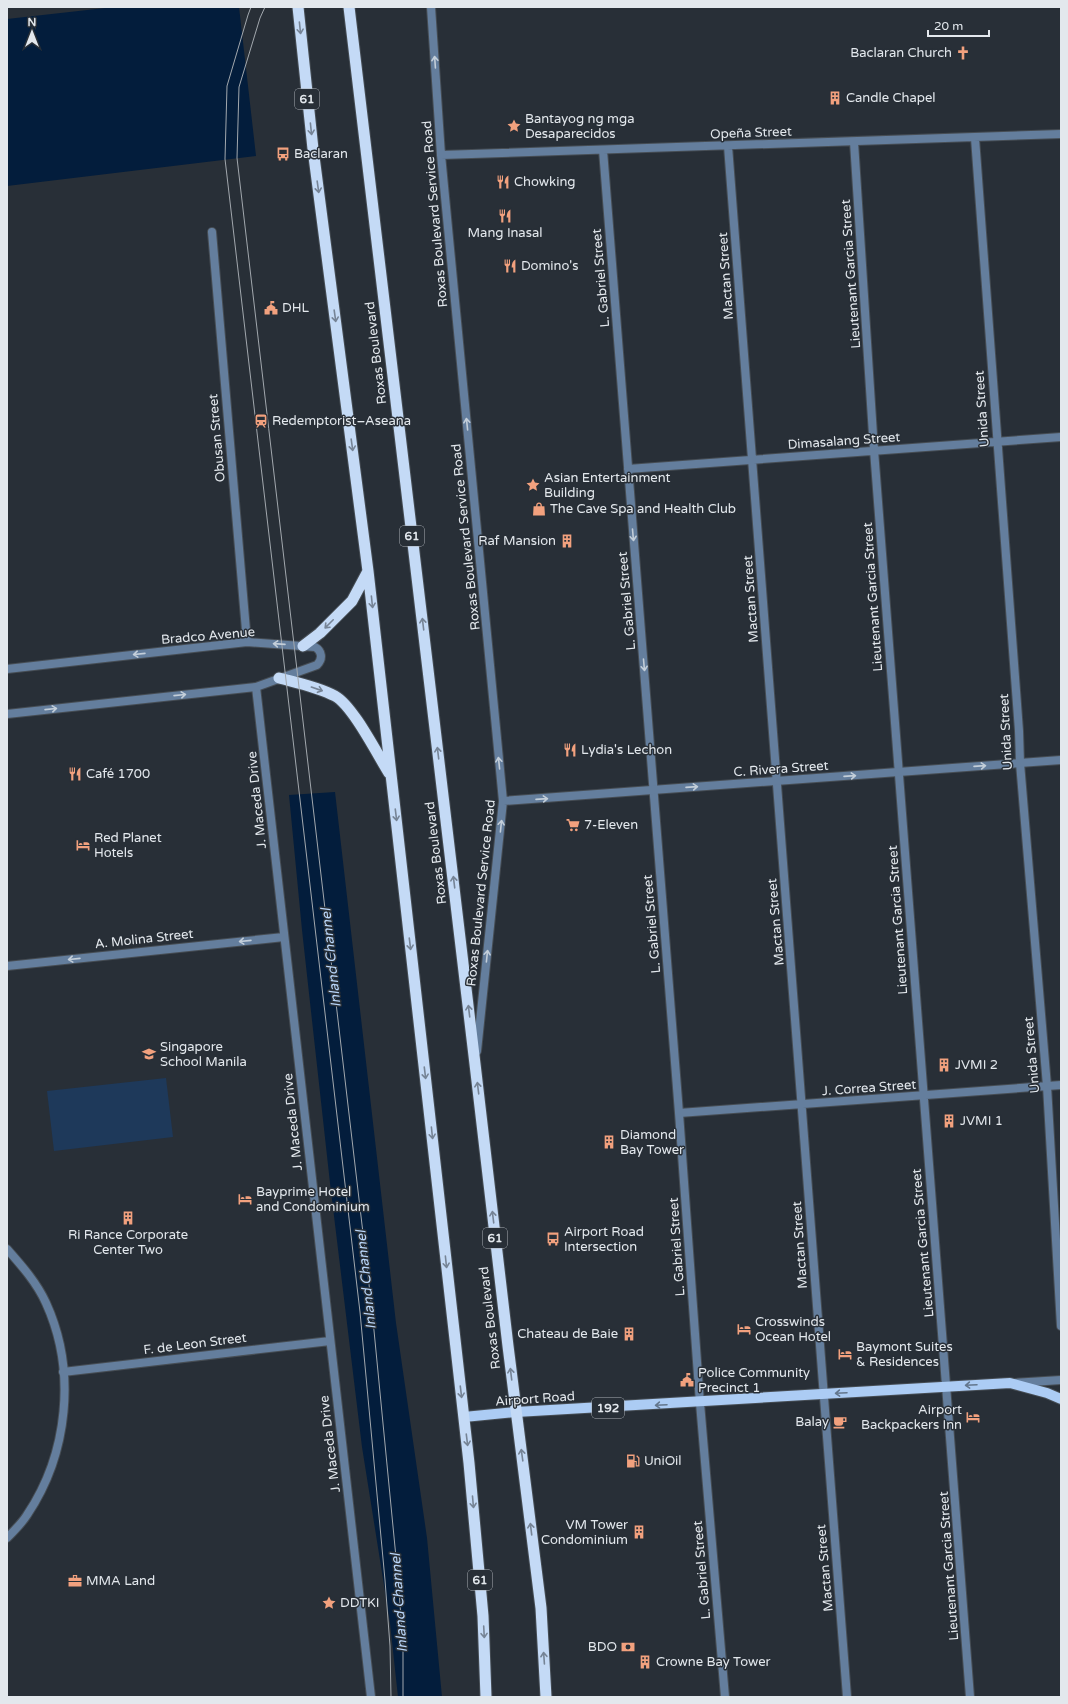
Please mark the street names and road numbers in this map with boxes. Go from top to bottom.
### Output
road number: 61 [295,89,319,109]
street label: Roxas Boulevard Service Road [419,120,451,308]
street label: Opeña Street [710,124,792,142]
street label: Lieutenant Garcia Street [838,199,864,349]
street label: L. Gabriel Street [589,228,613,328]
street label: Mactan Street [715,232,737,320]
street label: Roxas Boulevard [362,301,390,405]
street label: Unida Street [971,370,993,448]
street label: Obusan Street [205,393,229,483]
street label: Dimasalang Street [787,429,901,453]
street label: Roxas Boulevard Service Road [448,443,484,631]
street label: Lieutenant Garcia Street [860,522,886,672]
road number: 61 [400,526,424,546]
street label: L. Gabriel Street [615,551,639,651]
street label: Mactan Street [740,555,762,643]
street label: Bradco Avenue [160,624,256,648]
street label: Unida Street [996,693,1016,771]
street label: J. Maceda Drive [244,751,270,849]
street label: C. Rivera Street [733,758,829,780]
street label: Roxas Boulevard Service Road [463,799,499,987]
street label: Roxas Boulevard [422,801,450,905]
street label: Lieutenant Garcia Street [885,845,911,995]
street label: L. Gabriel Street [640,874,664,974]
street label: Mactan Street [764,878,788,966]
street label: A. Molina Street [94,926,194,952]
street label: Unida Street [1021,1016,1043,1094]
street label: J. Maceda Drive [280,1073,306,1171]
street label: J. Correa Street [821,1077,917,1099]
street label: Lieutenant Garcia Street [909,1168,937,1318]
street label: L. Gabriel Street [666,1197,688,1297]
street label: Mactan Street [789,1201,811,1289]
road number: 61 [483,1228,507,1248]
street label: Roxas Boulevard [476,1266,504,1370]
street label: F. de Leon Street [142,1330,248,1358]
street label: Airport Road [495,1388,575,1410]
street label: J. Maceda Drive [316,1394,344,1494]
road number: 192 [592,1398,624,1418]
street label: Lieutenant Garcia Street [936,1491,962,1641]
street label: L. Gabriel Street [690,1520,714,1620]
street label: Mactan Street [813,1524,837,1612]
road number: 61 [468,1570,492,1590]

